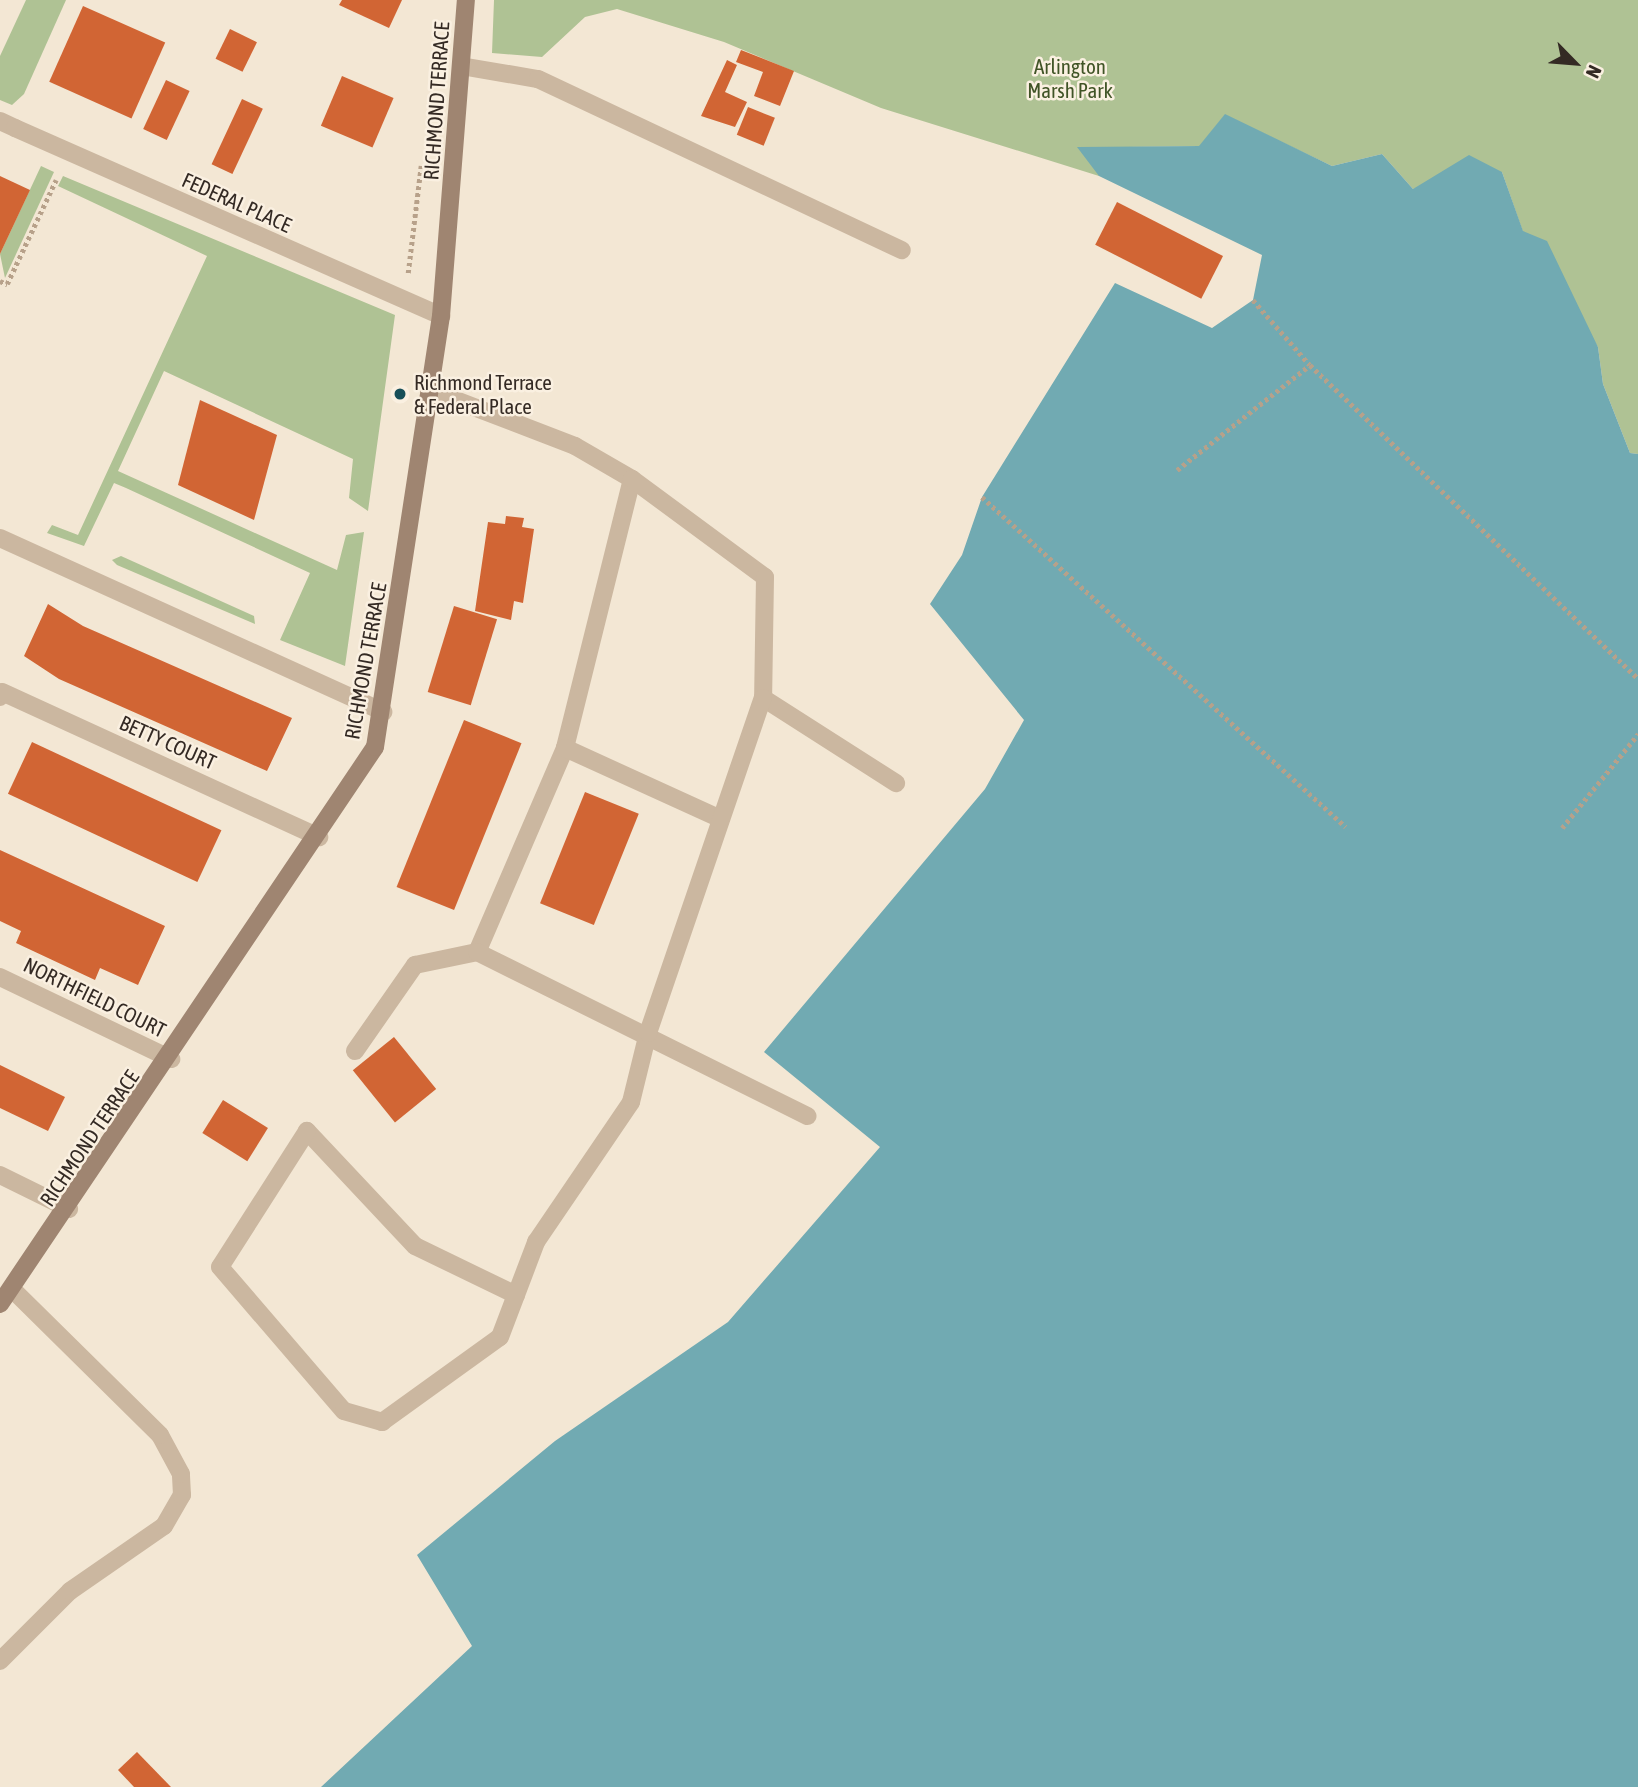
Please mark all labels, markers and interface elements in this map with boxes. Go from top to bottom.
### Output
street label: RICHMOND TERRACE [418,21,454,181]
north arrow [1540,28,1610,98]
park label: Arlington Marsh Park [1027,53,1113,103]
text: N [1582,62,1606,82]
street label: FEDERAL PLACE [178,167,296,237]
place label: Richmond Terrace & Federal Place [414,369,552,419]
marker: Richmond Terrace & Federal Place [392,386,408,402]
street label: RICHMOND TERRACE [339,581,391,741]
street label: BETTY COURT [116,710,220,774]
street label: NORTHFIELD COURT [20,952,170,1042]
street label: RICHMOND TERRACE [34,1065,144,1211]

